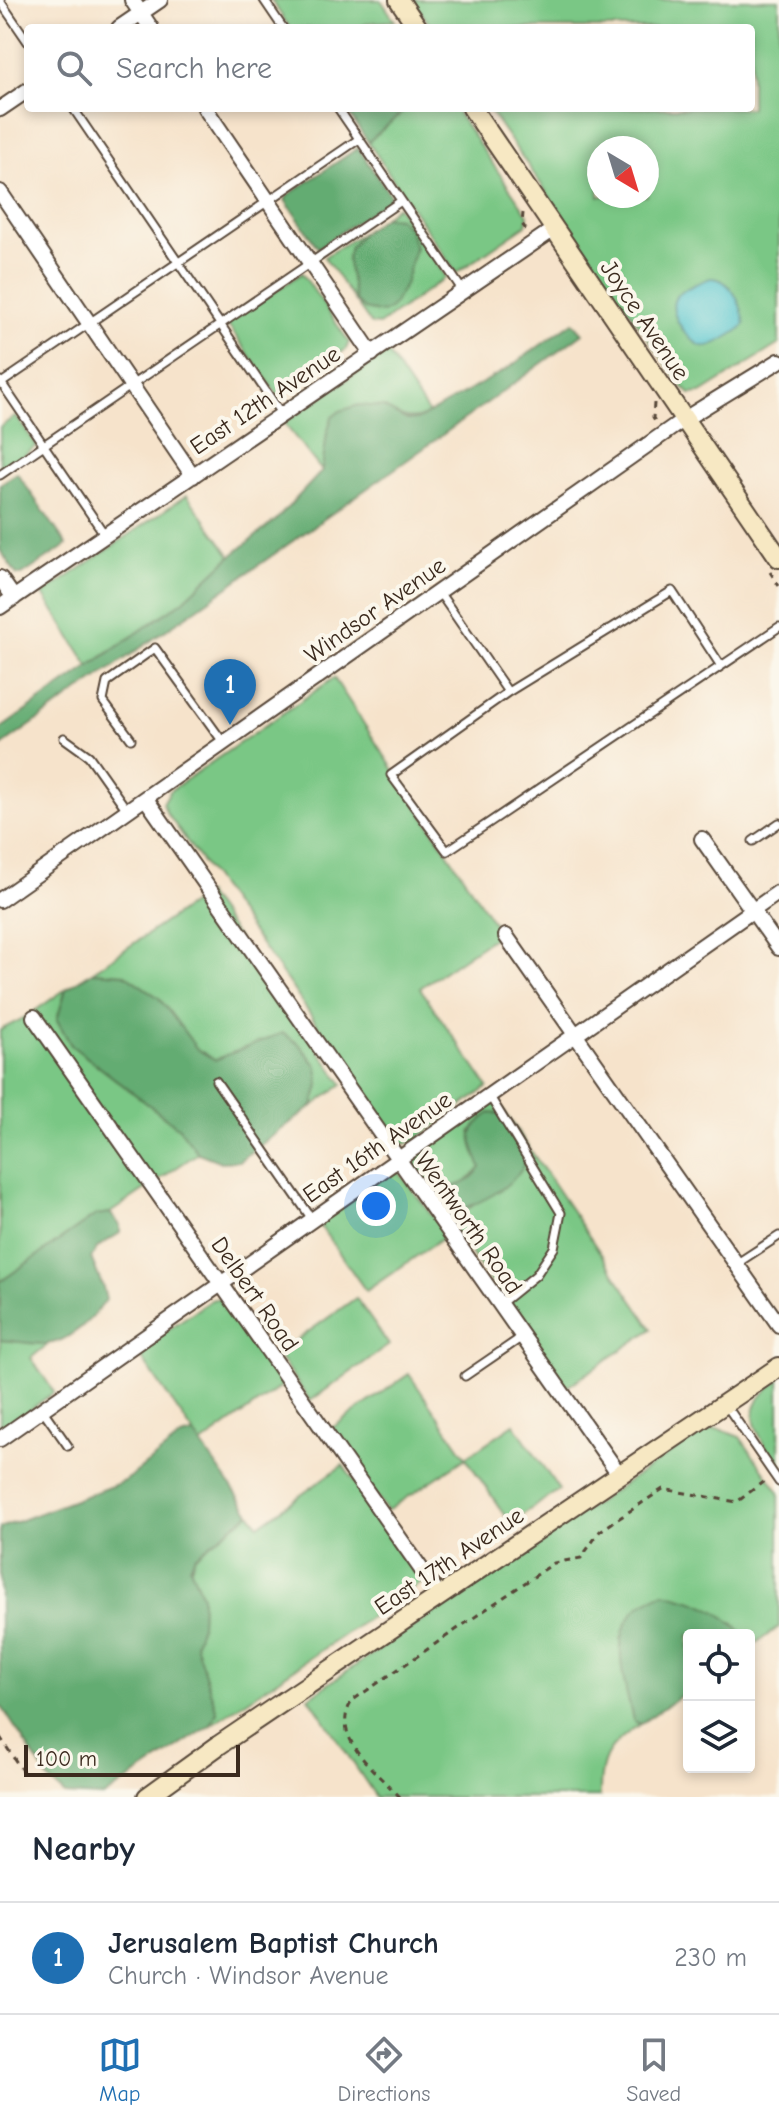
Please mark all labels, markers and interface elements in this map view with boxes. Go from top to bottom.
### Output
search box [24,24,755,112]
icon: search [52,46,96,90]
text: Search here [116,51,272,86]
north arrow [587,136,659,208]
street label: Joyce Avenue [595,255,695,385]
street label: East 12th Avenue [185,340,345,460]
street label: Windsor Avenue [299,551,451,669]
pin: 1 [204,659,256,725]
street label: East 16th Avenue [297,1085,457,1209]
street label: Wentworth Road [410,1147,528,1299]
your location [356,1186,396,1226]
street label: Delbert Road [205,1231,305,1357]
street label: East 17th Avenue [369,1501,529,1621]
map controls [683,1629,755,1773]
button: locate [683,1629,755,1701]
button: layers [683,1701,755,1773]
scale bar [24,1741,240,1777]
text: 100 m [36,1746,97,1772]
text: Nearby [32,1829,135,1869]
text: Jerusalem Baptist Church [108,1926,439,1961]
text: 1 [53,1943,63,1973]
text: 230 m [674,1943,747,1973]
text: Church · Windsor Avenue [108,1961,388,1991]
tab: Map [98,2033,142,2107]
tab: Directions [338,2033,431,2107]
tab: Saved [626,2033,681,2107]

